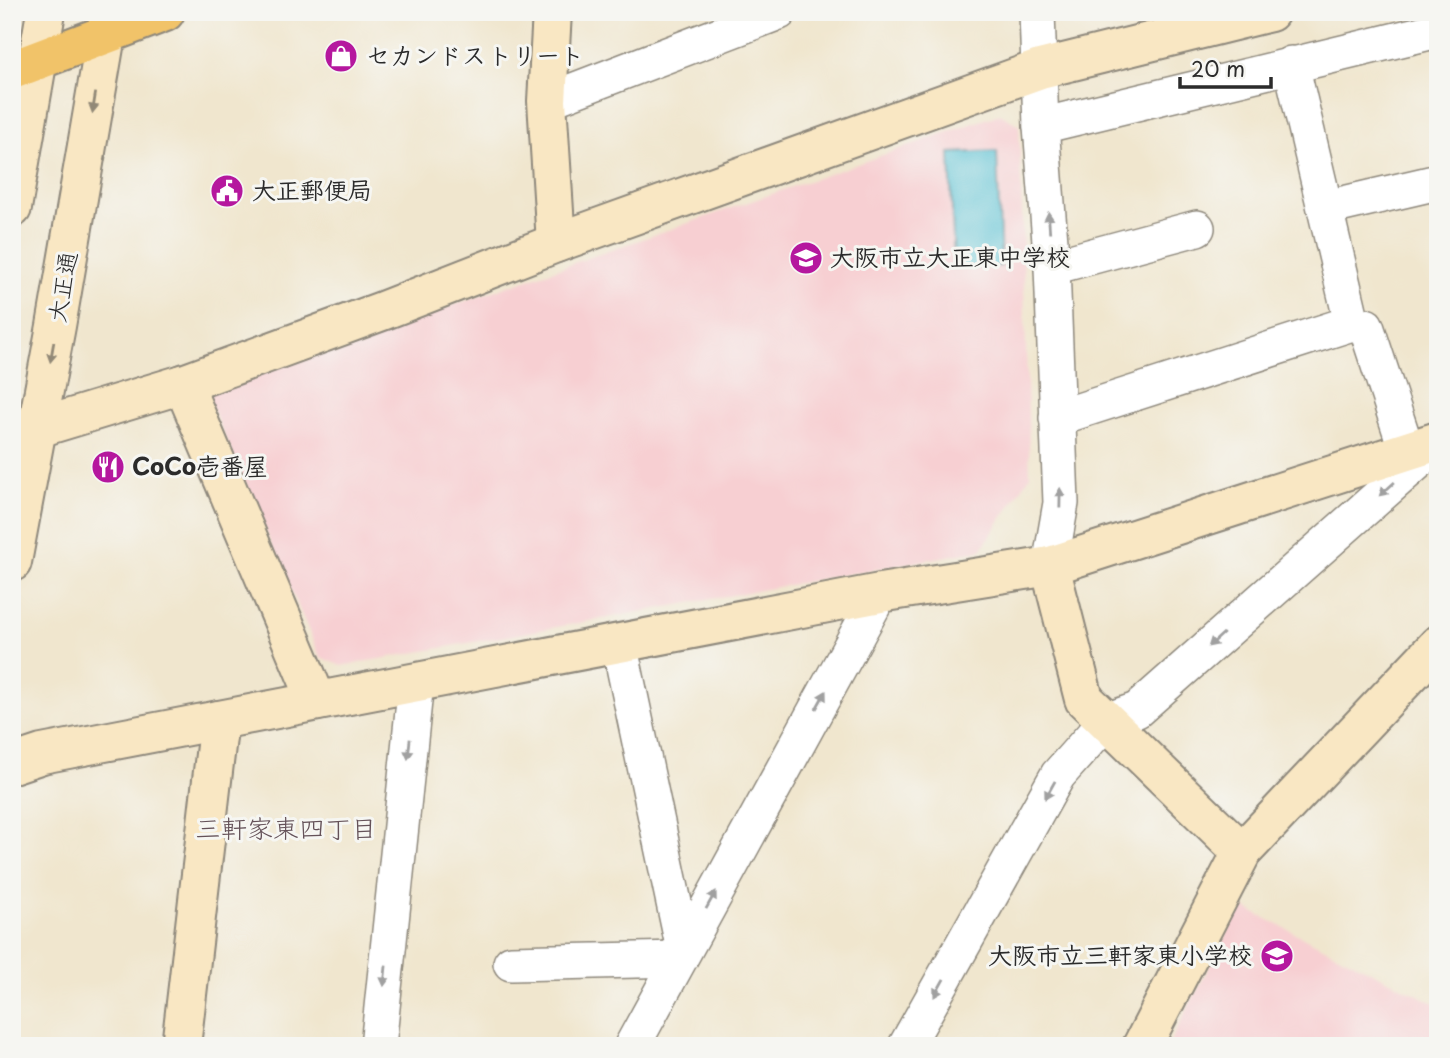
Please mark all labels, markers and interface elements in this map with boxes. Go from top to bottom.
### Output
place label: セカンドストリート [366,36,584,72]
shop icon: セカンドストリート [322,37,360,75]
scale bar [1180,46,1272,90]
text: 20 m [1191,52,1245,84]
one-way arrow [88,92,99,114]
place label: 大正郵便局 [252,171,372,207]
public building icon: 大正郵便局 [208,172,246,210]
one-way arrow [1043,211,1054,233]
place label: 大阪市立大正東中学校 [830,238,1070,274]
school or university icon: 大阪市立大正東中学校 [787,239,825,277]
street label: 大正通 [37,248,85,325]
one-way arrow [46,341,57,363]
place label: CoCo壱番屋 [132,447,268,483]
restaurant icon: CoCo壱番屋 [89,448,127,486]
one-way arrow [1378,481,1395,496]
one-way arrow [1055,487,1066,509]
one-way arrow [1208,632,1225,647]
one-way arrow [815,691,827,710]
one-way arrow [404,739,415,761]
one-way arrow [1044,780,1056,799]
district label: 三軒家東四丁目 [195,808,377,847]
one-way arrow [705,890,717,909]
place label: 大阪市立三軒家東小学校 [988,936,1252,972]
school or university icon: 大阪市立三軒家東小学校 [1258,937,1296,975]
one-way arrow [379,965,390,987]
one-way arrow [933,978,945,997]

